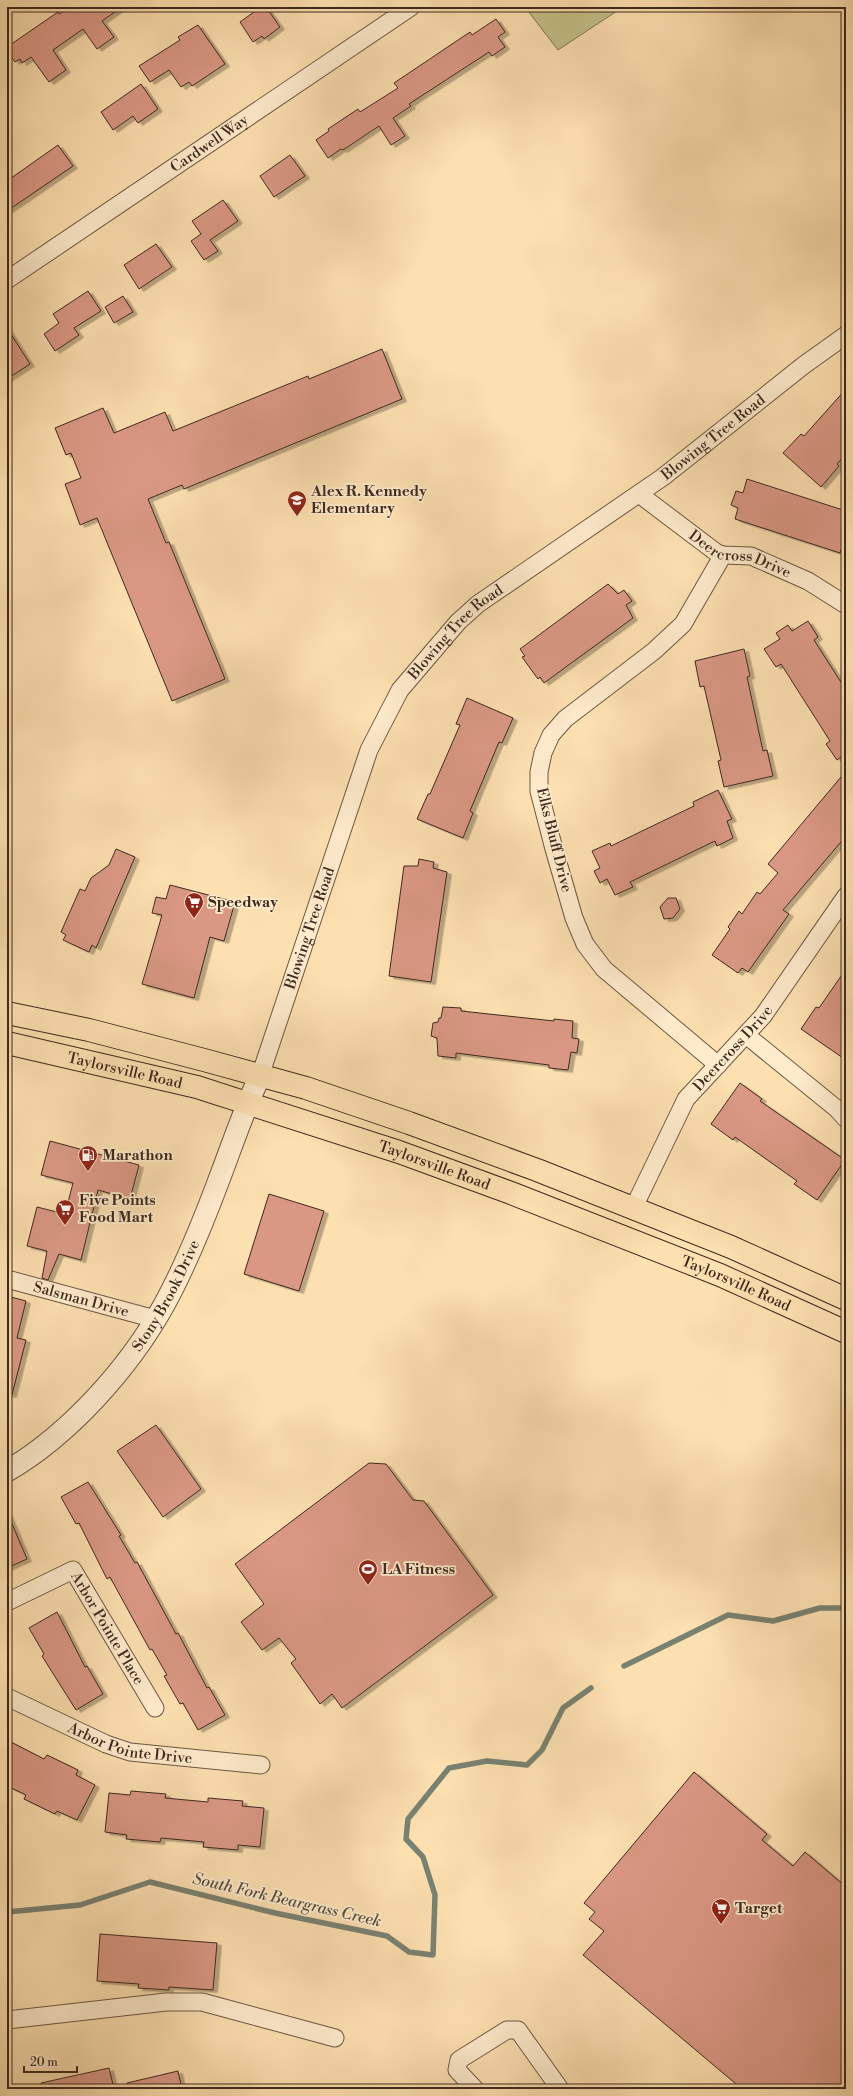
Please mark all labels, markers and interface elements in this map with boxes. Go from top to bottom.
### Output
street label: Cardwell Way [166,110,252,177]
street label: Blowing Tree Road [656,390,769,485]
place label: Alex R. Kennedy Elementary [310,482,427,518]
school or university icon: Alex R. Kennedy Elementary [286,489,308,517]
street label: Deercross Drive [685,526,794,582]
street label: Blowing Tree Road [403,580,507,684]
street label: Elks Bluff Drive [532,786,576,894]
street label: Blowing Tree Road [280,864,339,993]
supermarket icon: Speedway [183,891,205,919]
place label: Speedway [208,893,278,912]
street label: Deercross Drive [689,1002,777,1095]
street label: Taylorsville Road [65,1048,185,1093]
street label: Taylorsville Road [376,1137,493,1194]
fuel station icon: Marathon [77,1144,99,1172]
place label: Marathon [102,1146,173,1165]
place label: Five Points Food Mart [79,1191,156,1227]
supermarket icon: Five Points Food Mart [54,1198,76,1226]
street label: Stony Brook Drive [128,1237,204,1355]
street label: Taylorsville Road [679,1251,794,1315]
street label: Salsman Drive [31,1277,131,1321]
sports icon: LA Fitness [357,1558,379,1586]
place label: LA Fitness [382,1560,455,1579]
street label: Arbor Pointe Place [66,1567,148,1688]
street label: Arbor Pointe Drive [64,1717,193,1768]
water label: South Fork Beargrass Creek [191,1869,383,1931]
supermarket icon: Target [710,1897,732,1925]
place label: Target [735,1899,783,1918]
scale bar [24,2048,77,2074]
text: 20 m [30,2055,58,2070]

